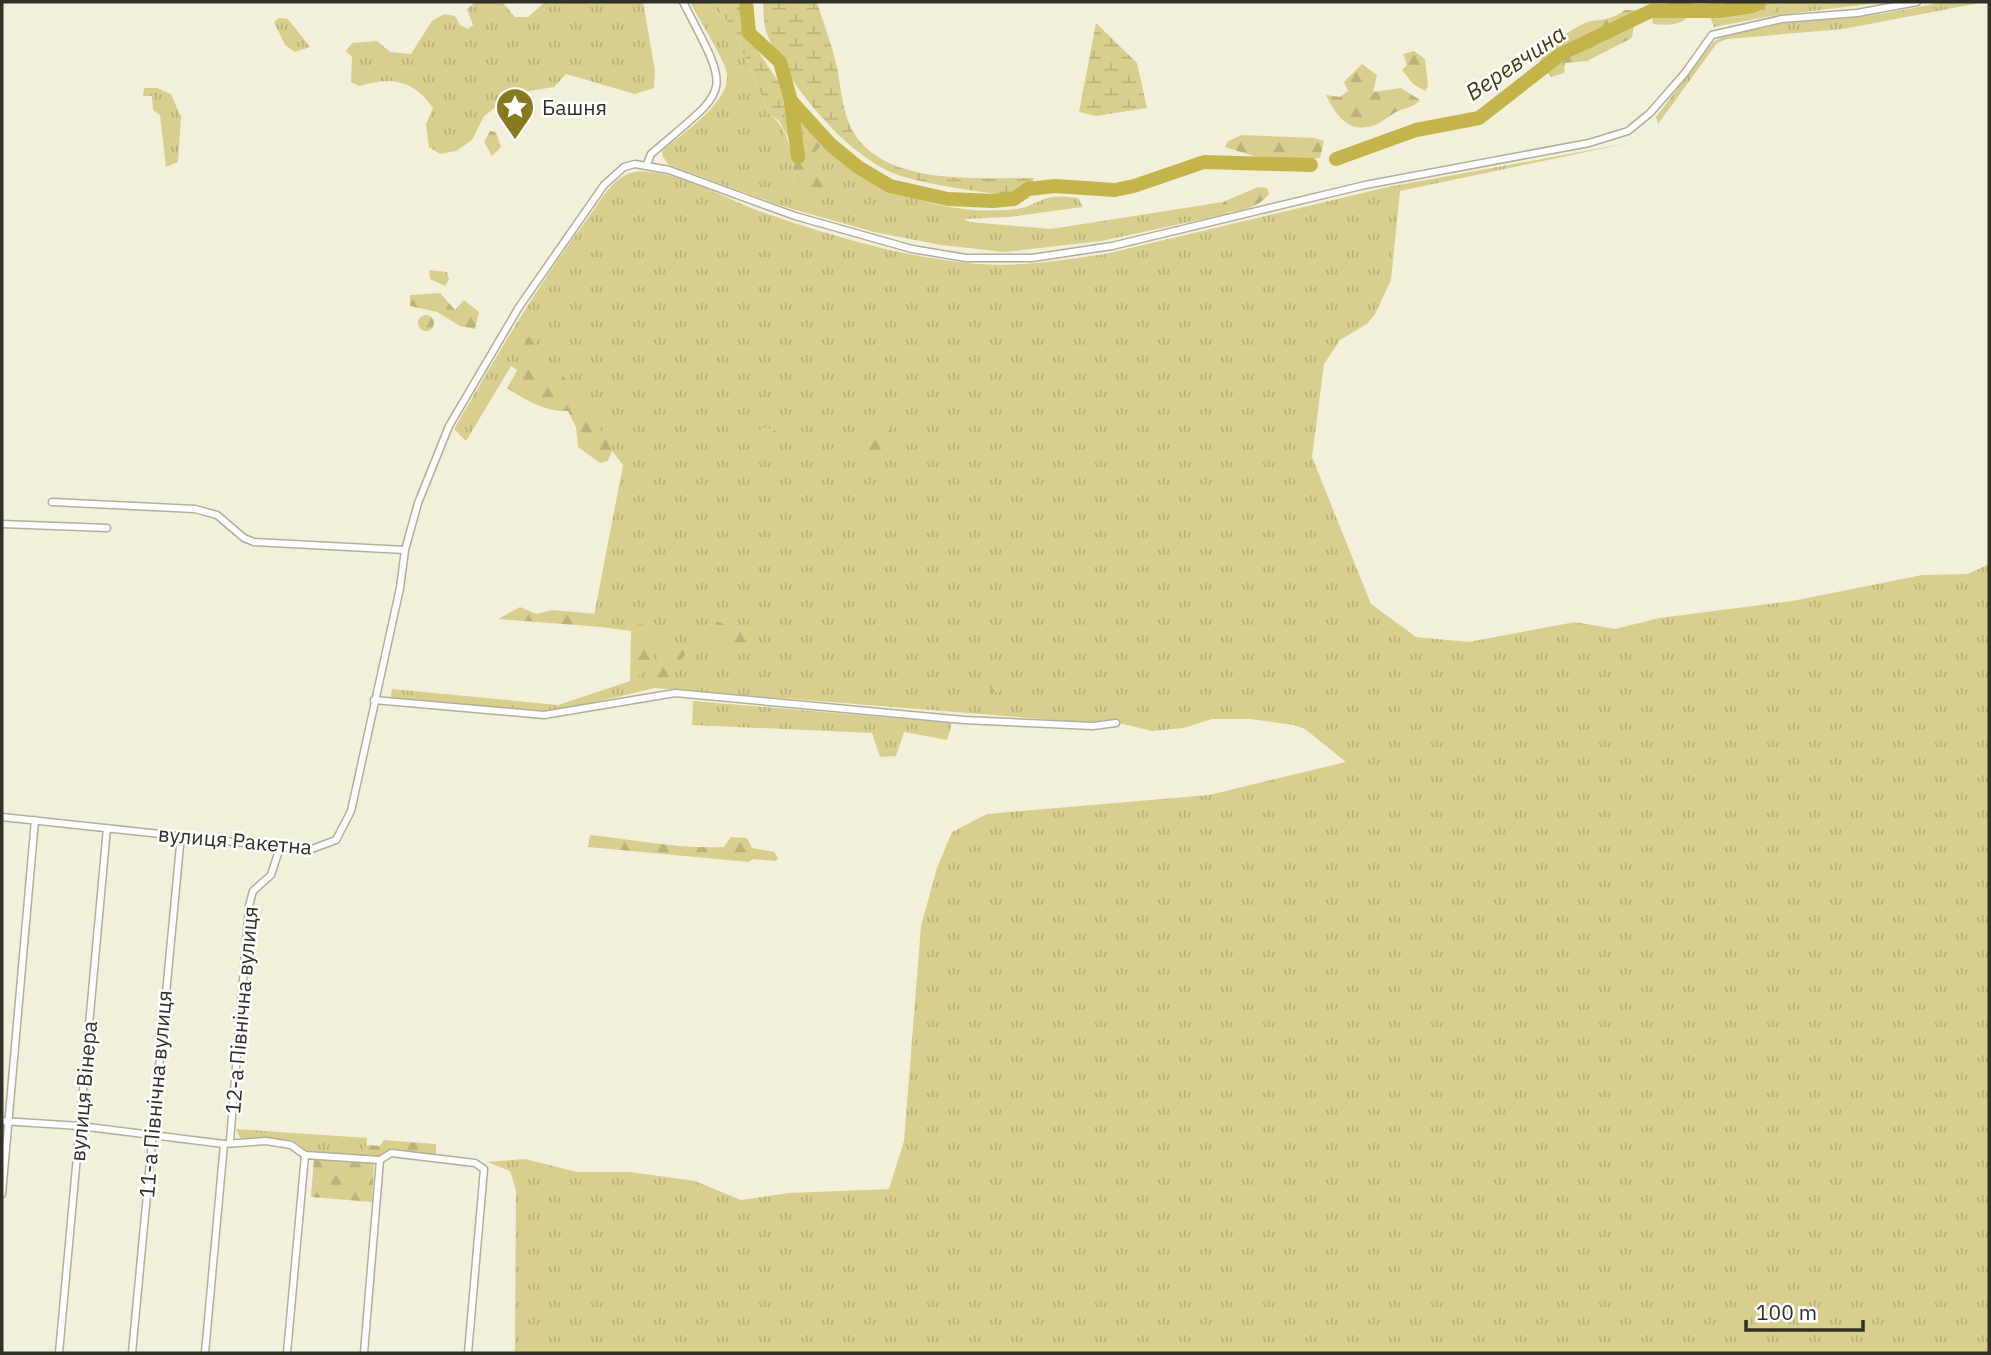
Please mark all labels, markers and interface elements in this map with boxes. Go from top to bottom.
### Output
water label: Веревчина [1459,18,1571,106]
place icon: Башня [494,86,536,141]
place label: Башня [542,93,607,121]
street label: вулиця Ракетна [157,819,313,861]
street label: 12-а Північна вулиця [218,905,264,1115]
street label: 11-а Північна вулиця [132,989,178,1199]
street label: вулиця Вінера [63,1020,103,1162]
scale bar [1746,1288,1863,1332]
text: 100 m [1756,1298,1817,1326]

